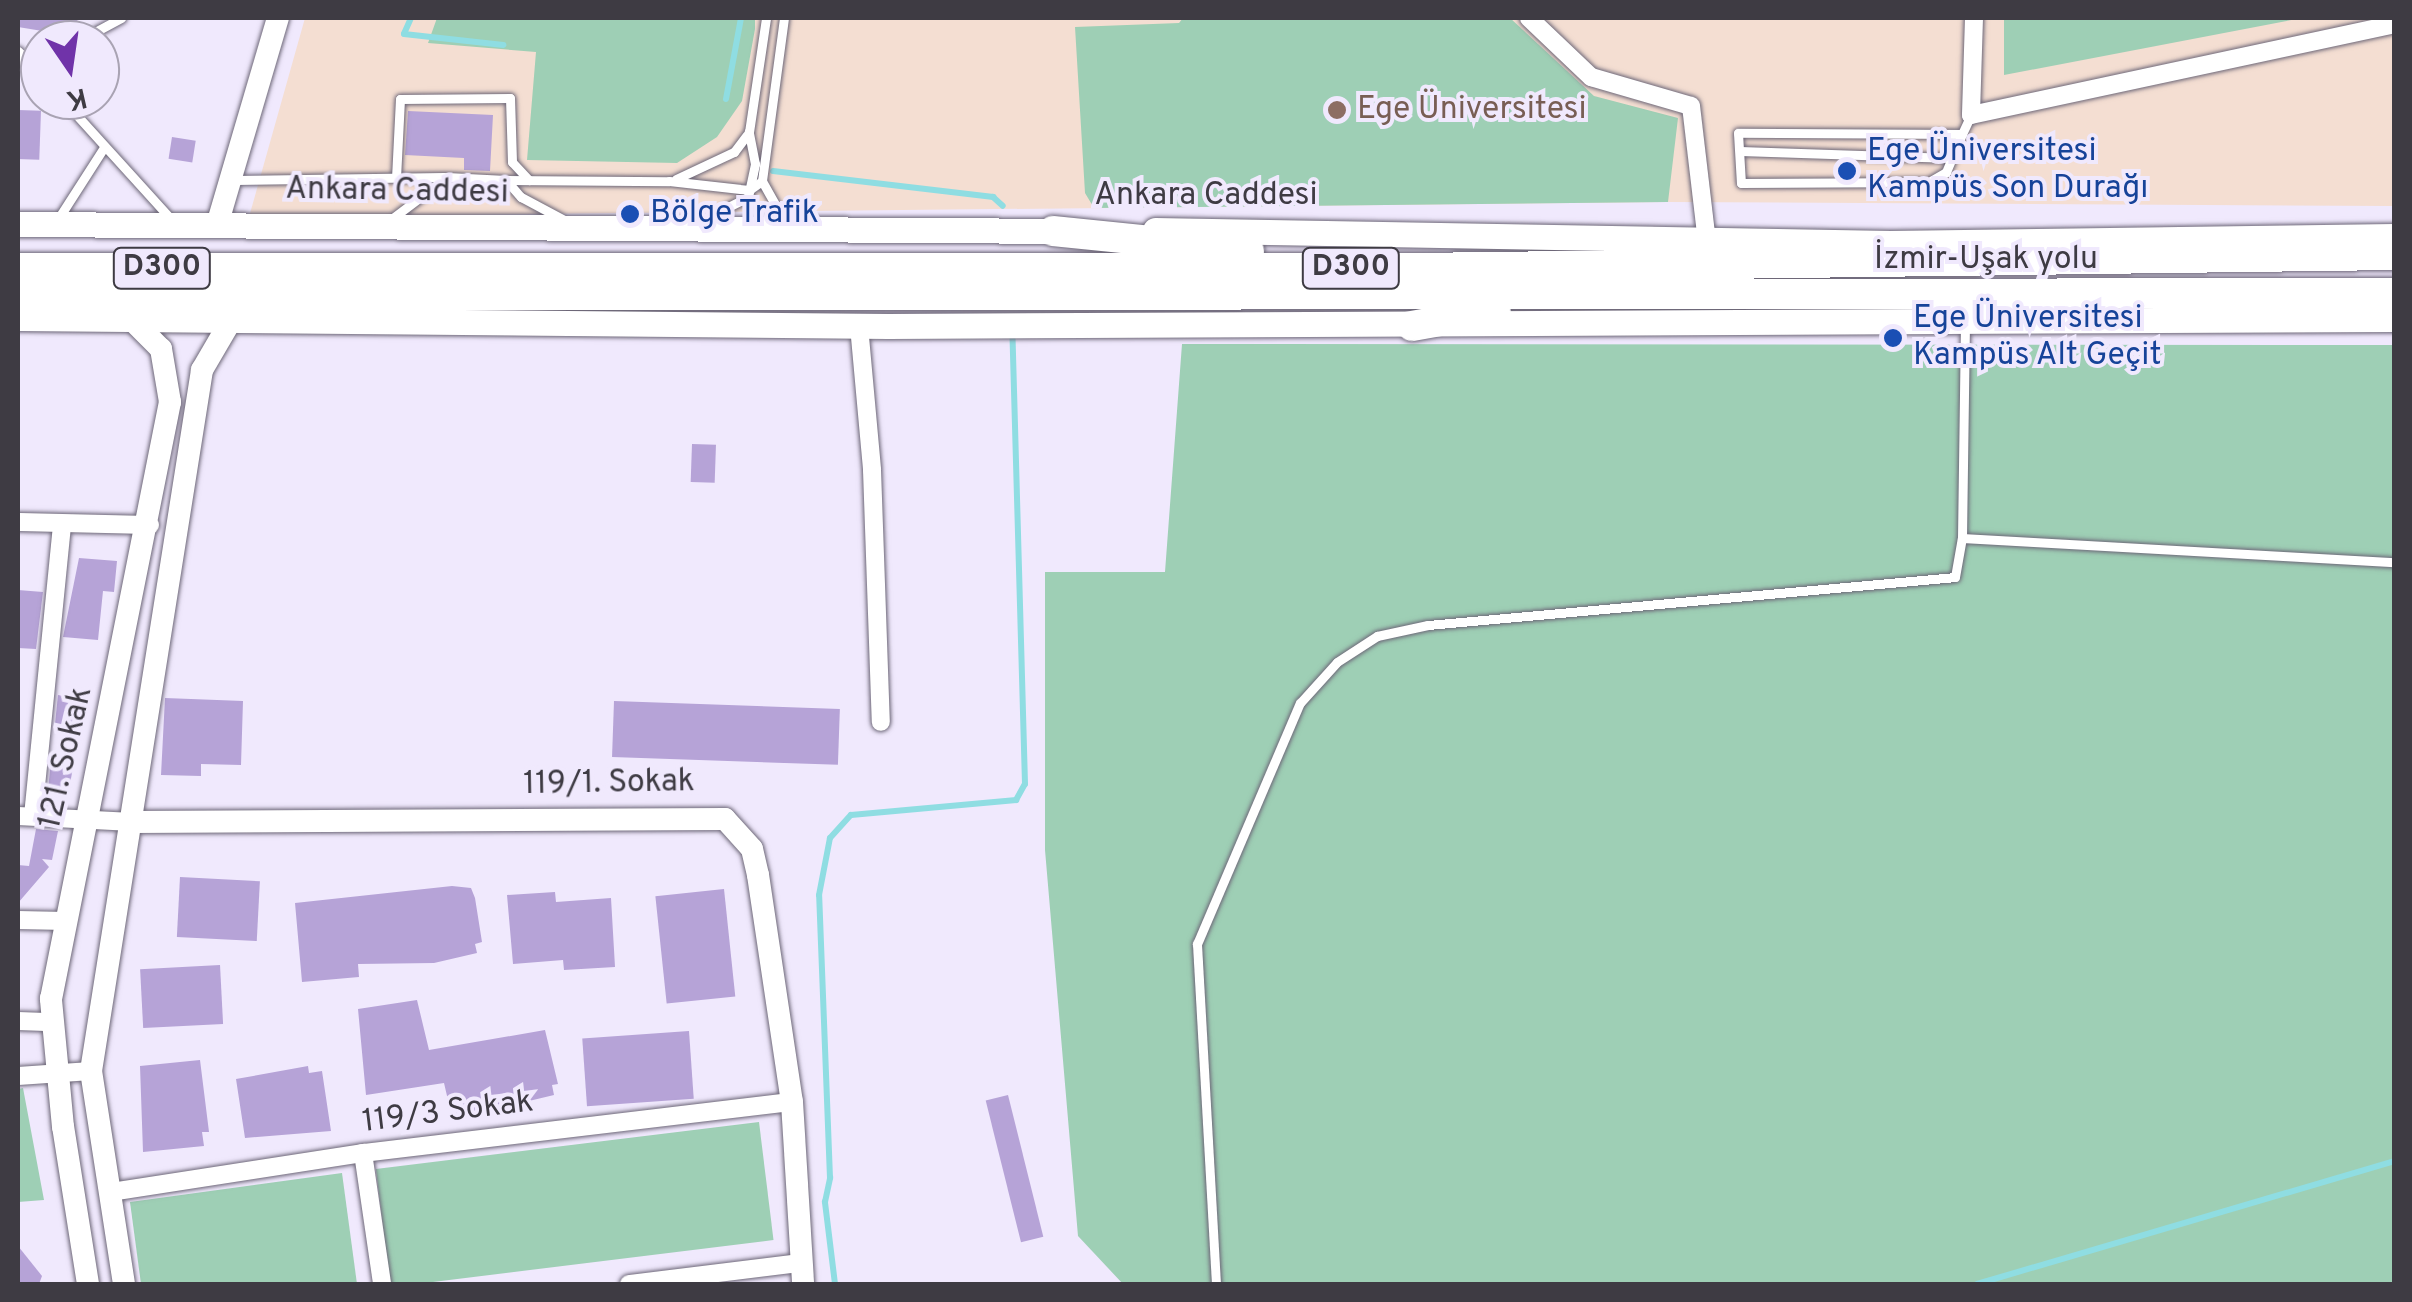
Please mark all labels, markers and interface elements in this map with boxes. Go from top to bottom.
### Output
north arrow [20,20,120,120]
text: K [63,78,90,117]
place label: Ege Üniversitesi [1357,91,1587,129]
marker: Ege Üniversitesi [1326,99,1348,121]
place label: Ege Üniversitesi Kampüs Son Durağı [1867,134,2148,209]
marker: Ege Üniversitesi Kampüs Son Durağı [1836,160,1858,182]
street label: Ankara Caddesi [285,171,509,213]
street label: Ankara Caddesi [1094,177,1318,215]
place label: Bölge Trafik [650,195,820,233]
marker: Bölge Trafik [619,203,641,225]
street label: İzmir-Uşak yolu [1874,241,2098,279]
road number: D300 [112,243,212,293]
road number: D300 [1301,243,1401,293]
place label: Ege Üniversitesi Kampüs Alt Geçit [1913,301,2163,376]
marker: Ege Üniversitesi Kampüs Alt Geçit [1882,327,1904,349]
street label: 121. Sokak [32,683,102,833]
street label: 119/1. Sokak [523,763,695,805]
street label: 119/3 Sokak [360,1083,536,1143]

